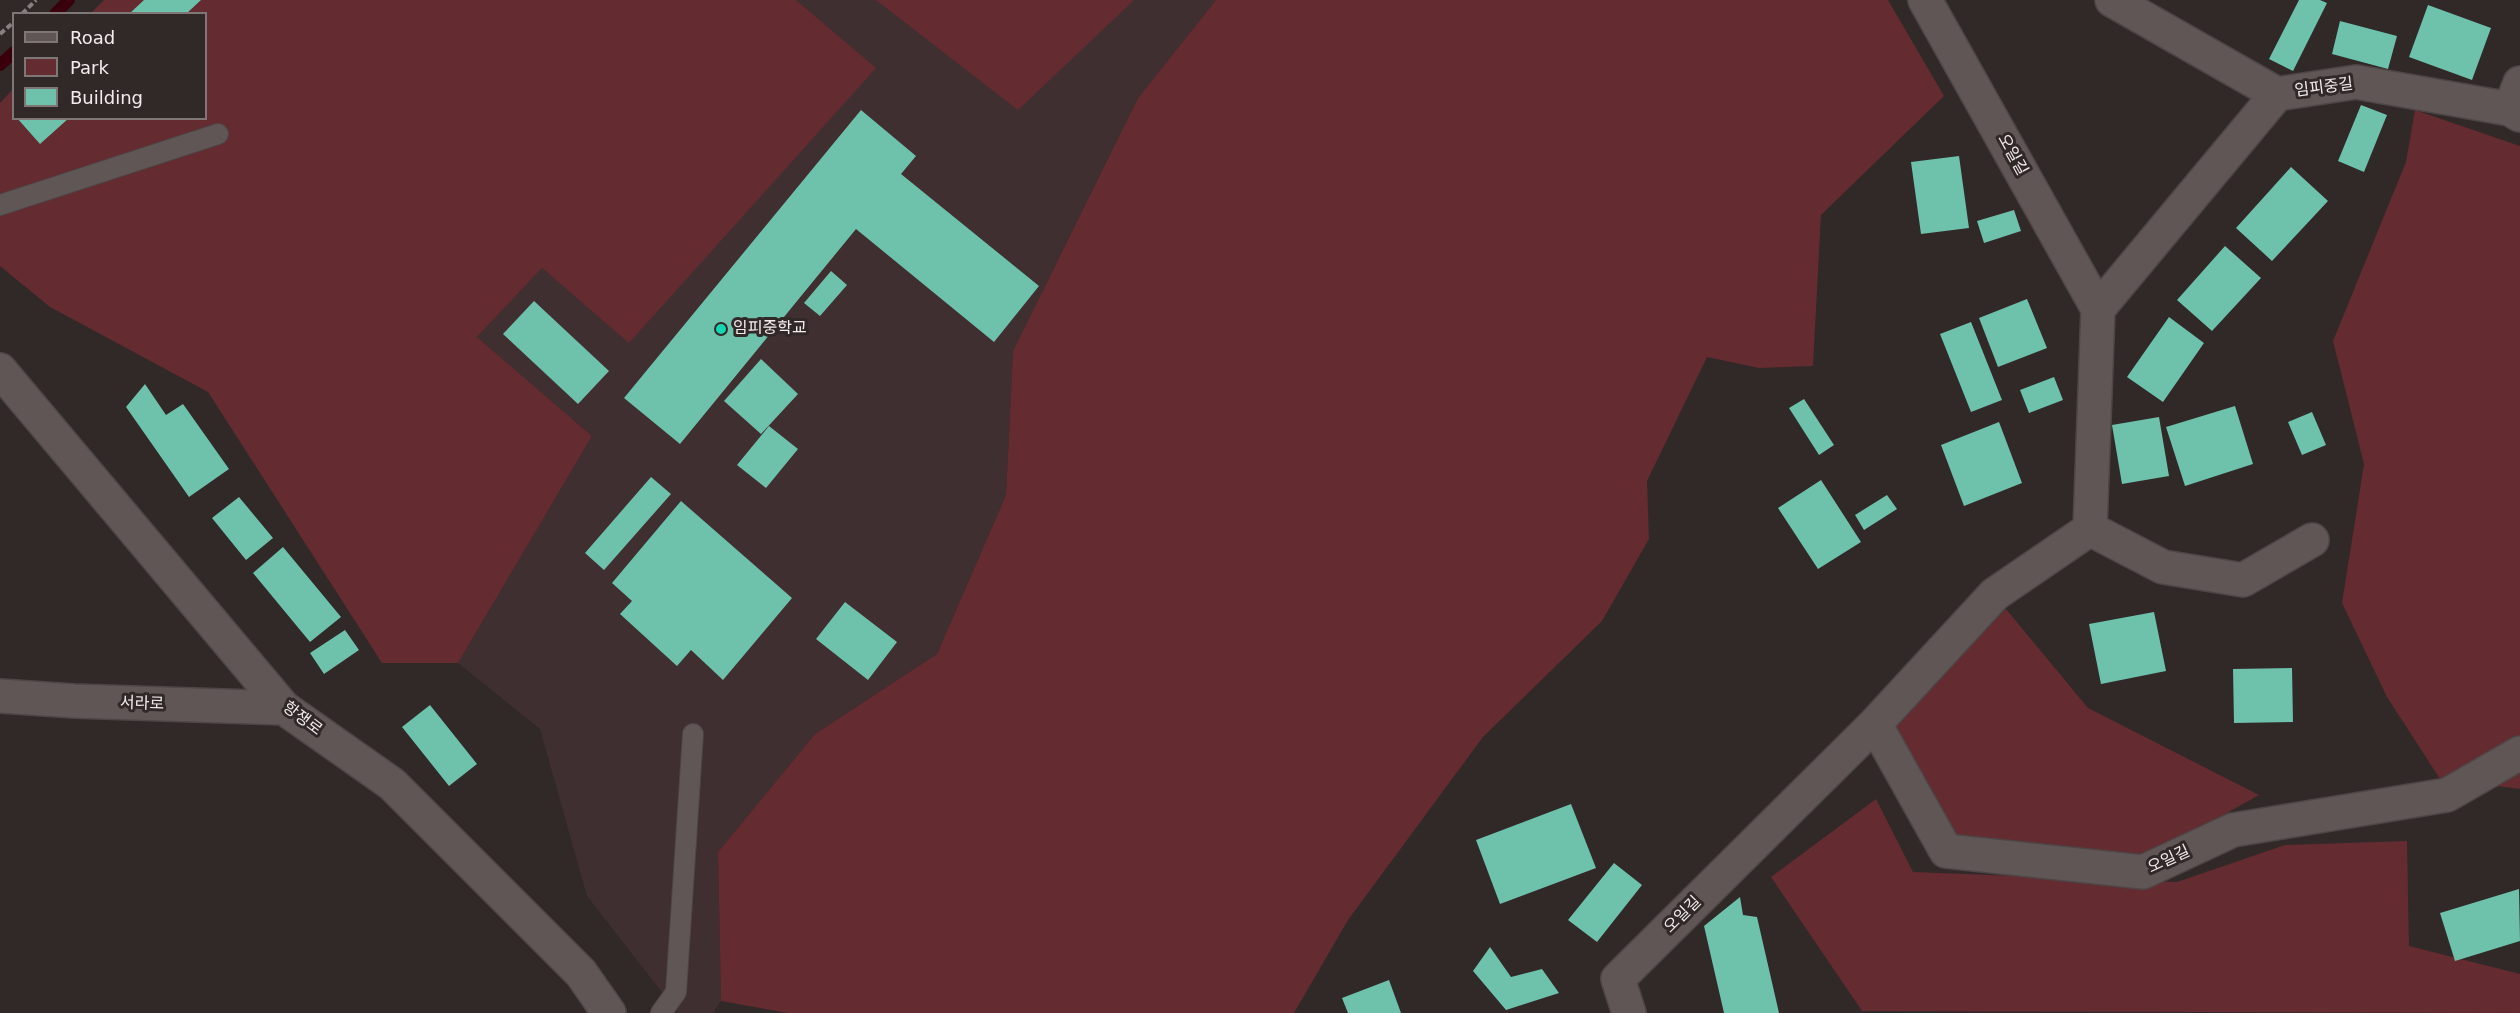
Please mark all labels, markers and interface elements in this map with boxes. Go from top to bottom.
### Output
legend [12,12,207,120]
text: Road [70,27,115,48]
text: Park [70,57,109,78]
street label: 임피중길 [2294,75,2354,101]
text: Building [70,87,143,108]
street label: 오일길 [1993,131,2031,179]
place label: 임피중학교 [733,319,807,339]
marker: 임피중학교 [714,322,728,336]
street label: 서라로 [120,694,164,714]
street label: 항쟁로 [279,698,325,740]
street label: 오일길 [2145,842,2193,878]
street label: 오일길 [1661,893,1705,937]

